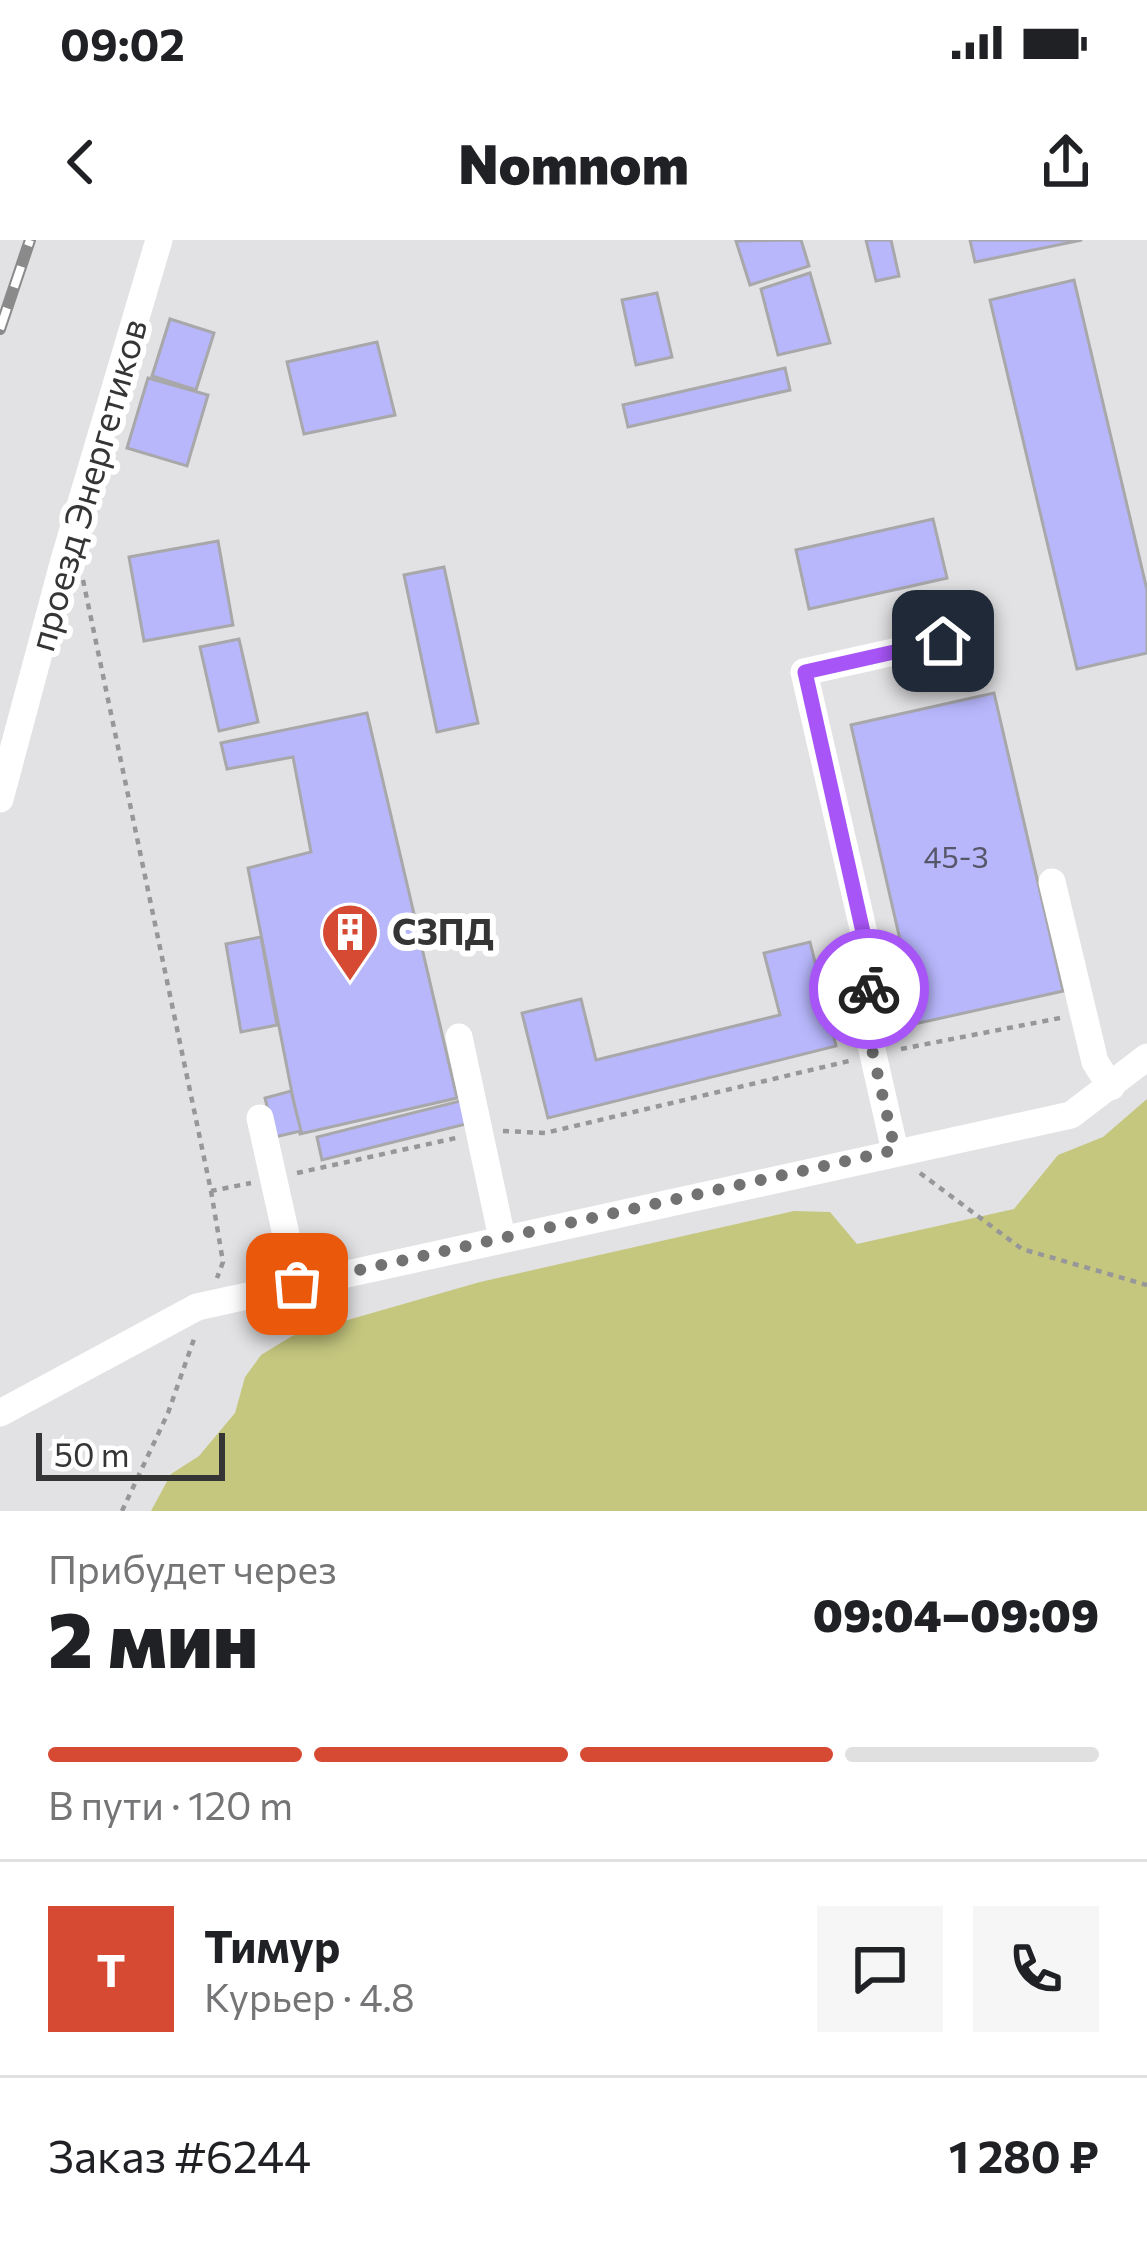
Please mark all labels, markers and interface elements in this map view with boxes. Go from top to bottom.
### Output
text: 09:02 [60,15,185,70]
icon: back [48,129,114,195]
text: Nomnom [458,129,689,195]
icon: share [1033,129,1099,195]
street label: проезд Энергетиков [18,313,155,656]
pin [892,590,994,692]
icon: home [910,608,976,674]
house number: 45-3 [923,837,989,874]
building icon: СЗПД [319,901,381,983]
place label: СЗПД [392,908,494,952]
courier [809,929,929,1049]
icon: bike [836,956,902,1022]
pin [246,1233,348,1335]
icon: bag [264,1251,330,1317]
scale bar [36,1427,225,1480]
text: 50 m [54,1433,130,1474]
text: Прибудет через [48,1544,337,1592]
text: 09:04–09:09 [813,1586,1099,1641]
text: 2 мин [48,1589,258,1684]
text: В пути · 120 m [48,1780,293,1828]
button: chat [817,1906,943,2032]
button: phone [973,1906,1099,2032]
text: Тимур [204,1917,340,1972]
text: Т [96,1941,126,1996]
text: Курьер · 4.8 [204,1972,415,2020]
text: Заказ #6244 [48,2127,311,2182]
text: 1 280 ₽ [949,2127,1099,2182]

